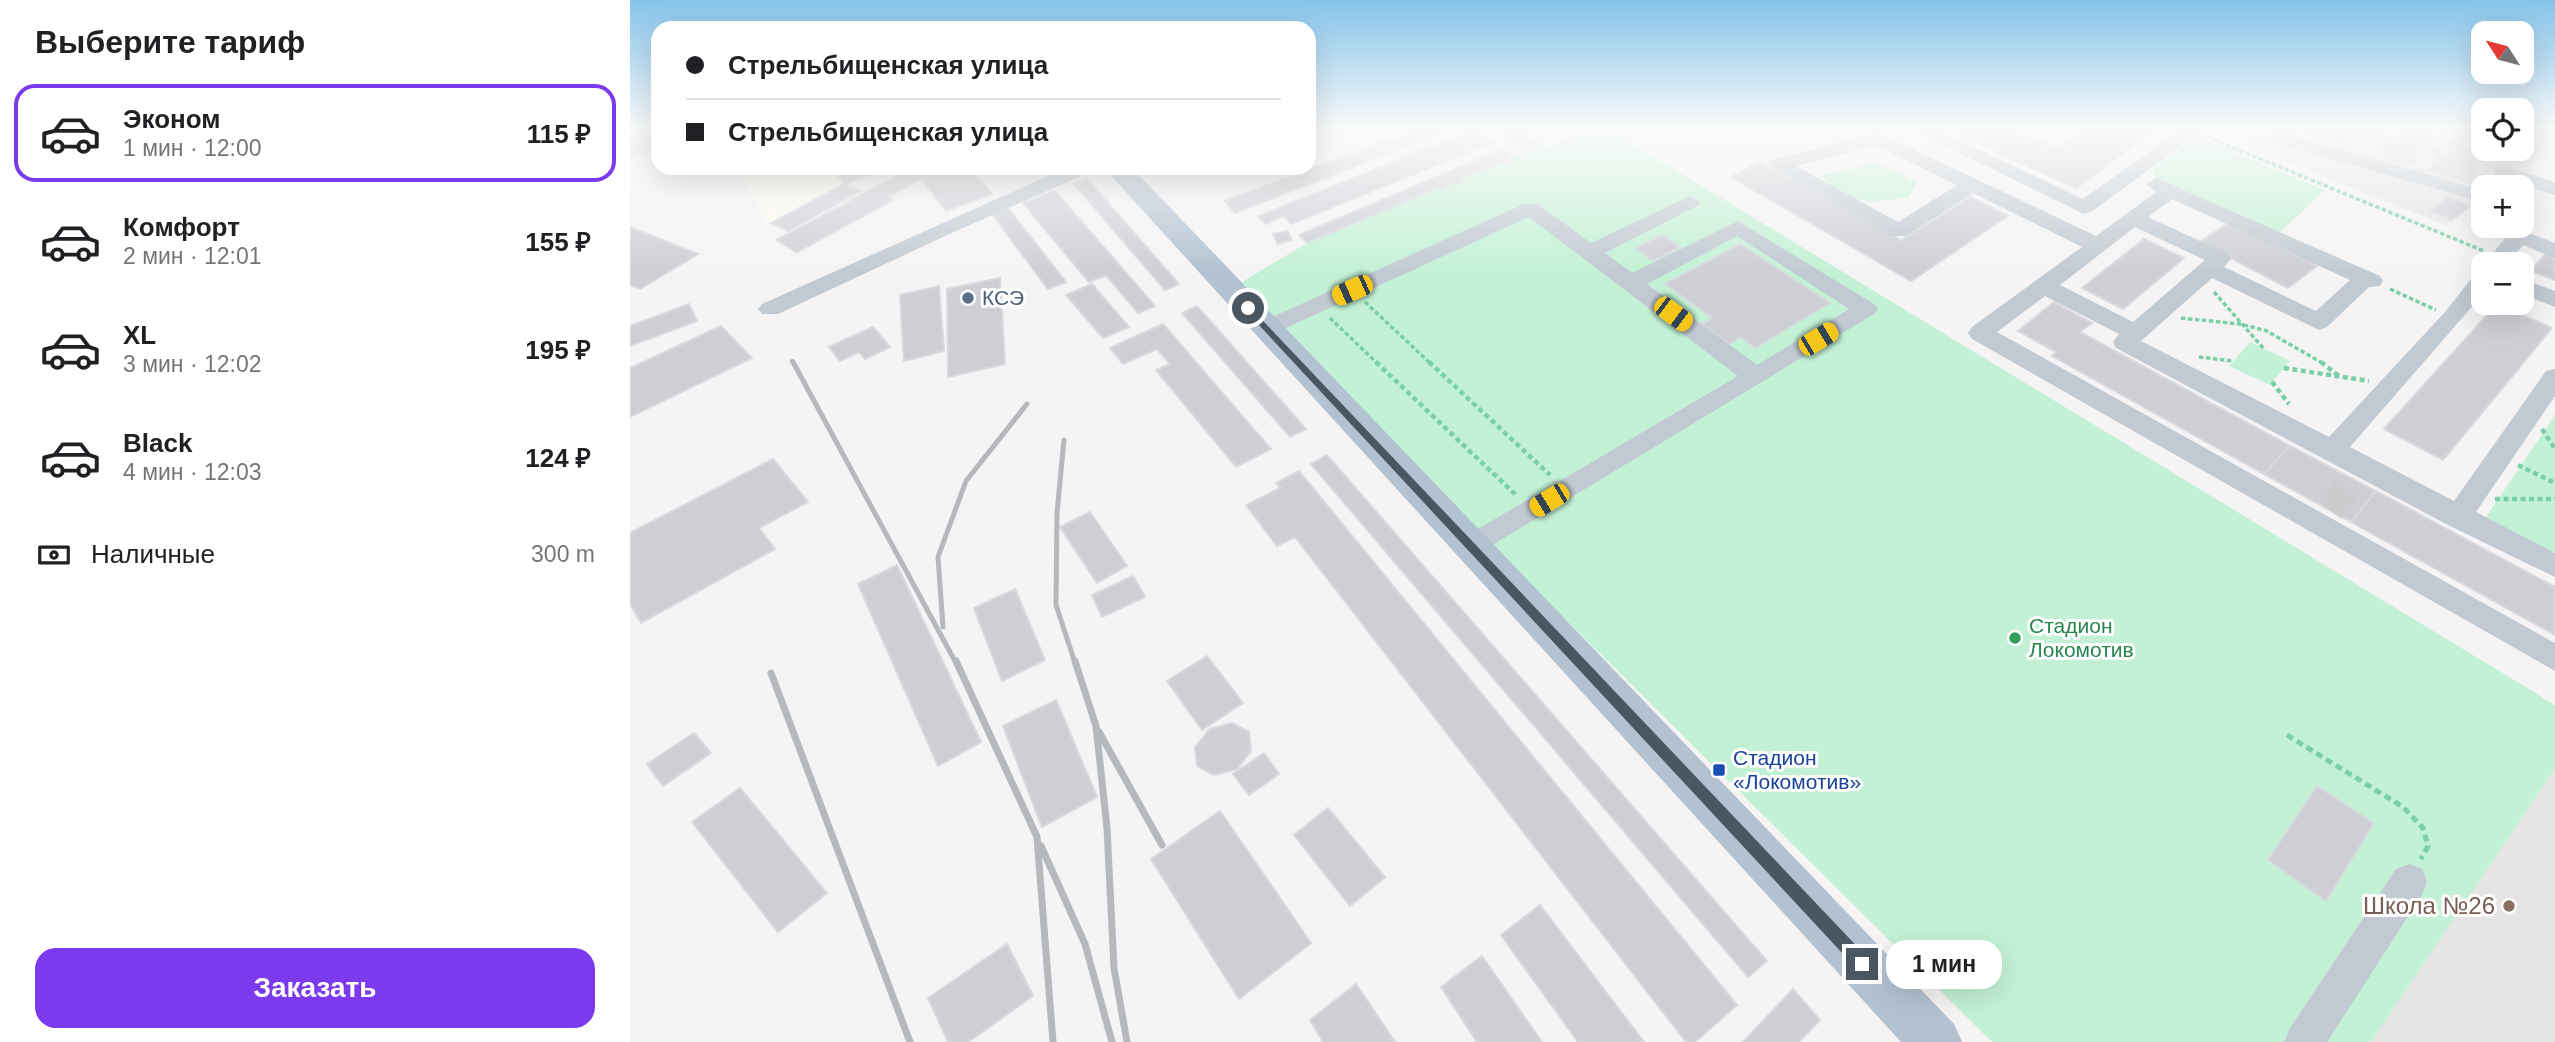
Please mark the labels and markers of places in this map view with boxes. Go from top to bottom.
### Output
place label: КСЭ [982,286,1024,309]
marker: КСЭ [960,290,976,306]
place label: Стадион Локомотив [2029,614,2134,661]
marker: Стадион Локомотив [2007,630,2023,646]
place label: Стадион «Локомотив» [1733,746,1861,793]
marker: Стадион «Локомотив» [1711,762,1727,778]
place label: Школа №26 [2363,892,2495,919]
marker: Школа №26 [2501,898,2517,914]

